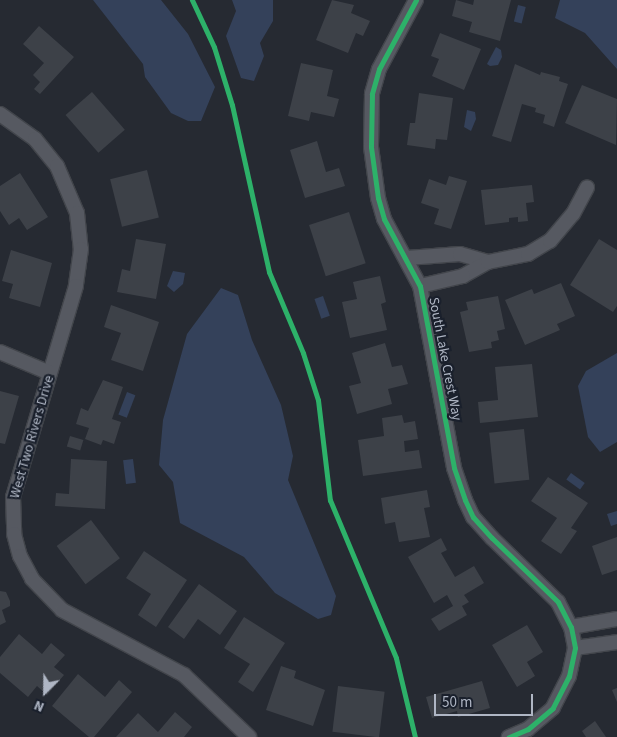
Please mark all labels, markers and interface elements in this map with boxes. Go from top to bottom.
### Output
street label: South Lake Crest Way [425,296,465,422]
street label: West Two Rivers Drive [6,374,58,500]
north arrow [20,667,70,717]
scale bar [437,684,536,716]
text: 50 m [442,692,472,713]
text: N [31,695,47,717]

